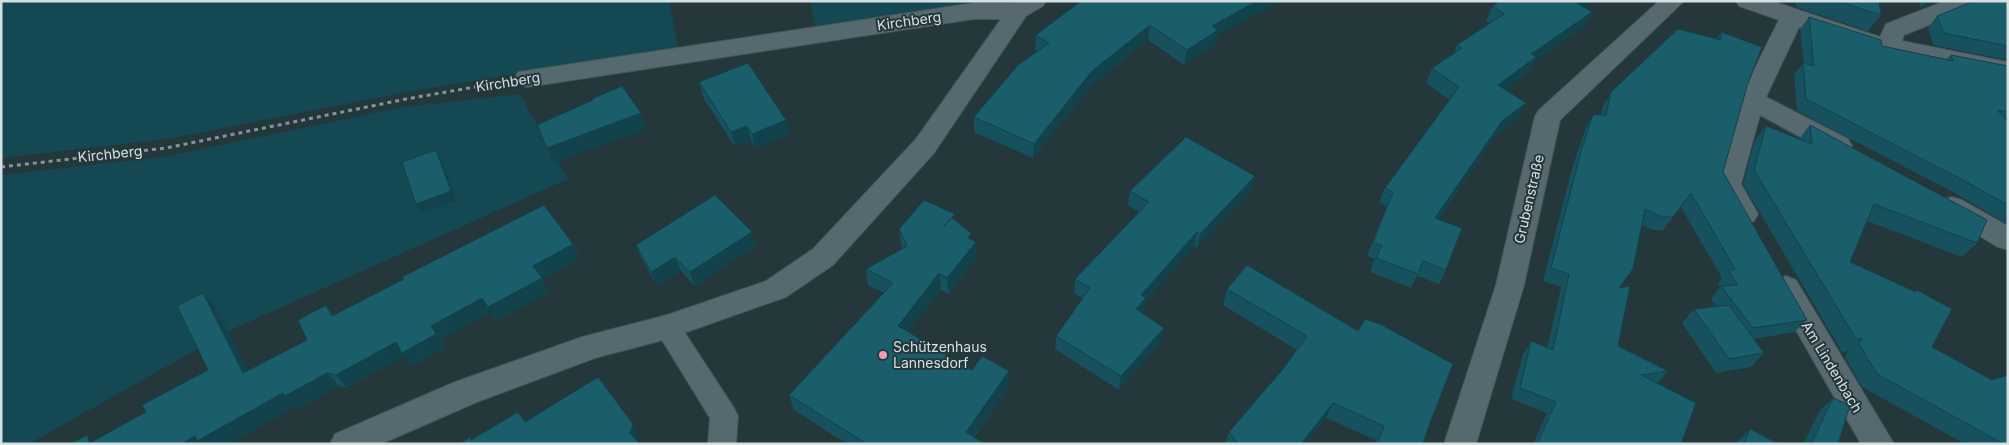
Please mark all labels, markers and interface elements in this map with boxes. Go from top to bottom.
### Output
street label: Kirchberg [876,8,942,33]
street label: Kirchberg [475,68,541,95]
street label: Kirchberg [77,142,143,165]
street label: Grubenstraße [1510,153,1547,245]
street label: Am Lindenbach [1799,318,1866,415]
place label: Schützenhaus Lannesdorf [893,338,987,371]
marker: Schützenhaus Lannesdorf [877,349,889,361]

